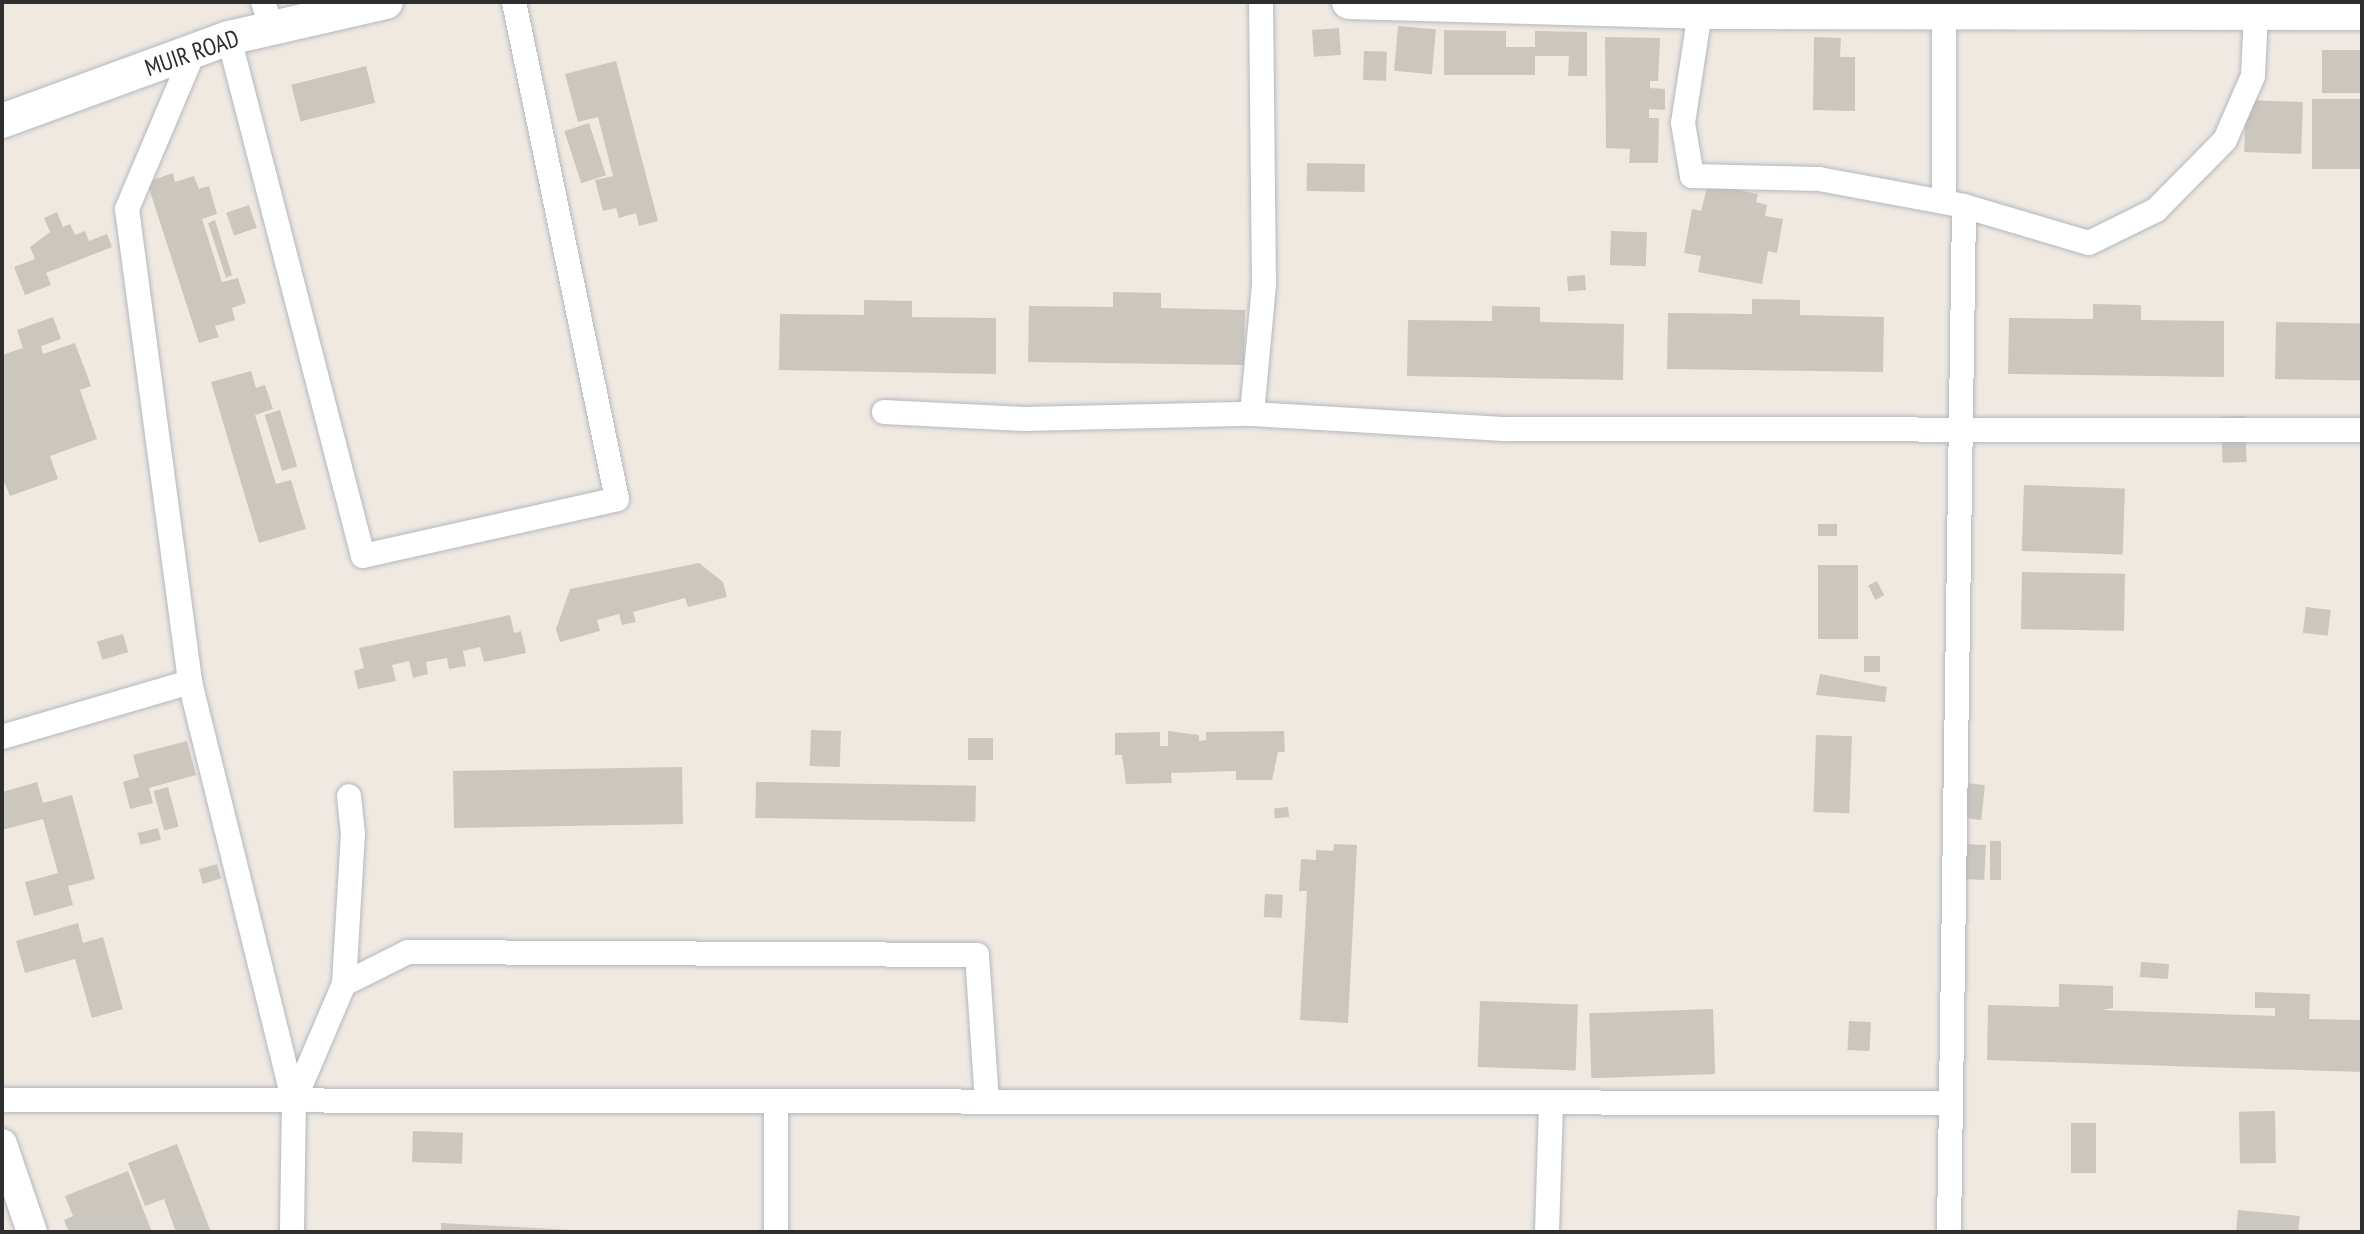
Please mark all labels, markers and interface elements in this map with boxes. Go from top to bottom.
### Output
street label: MUIR ROAD [141,24,243,82]

